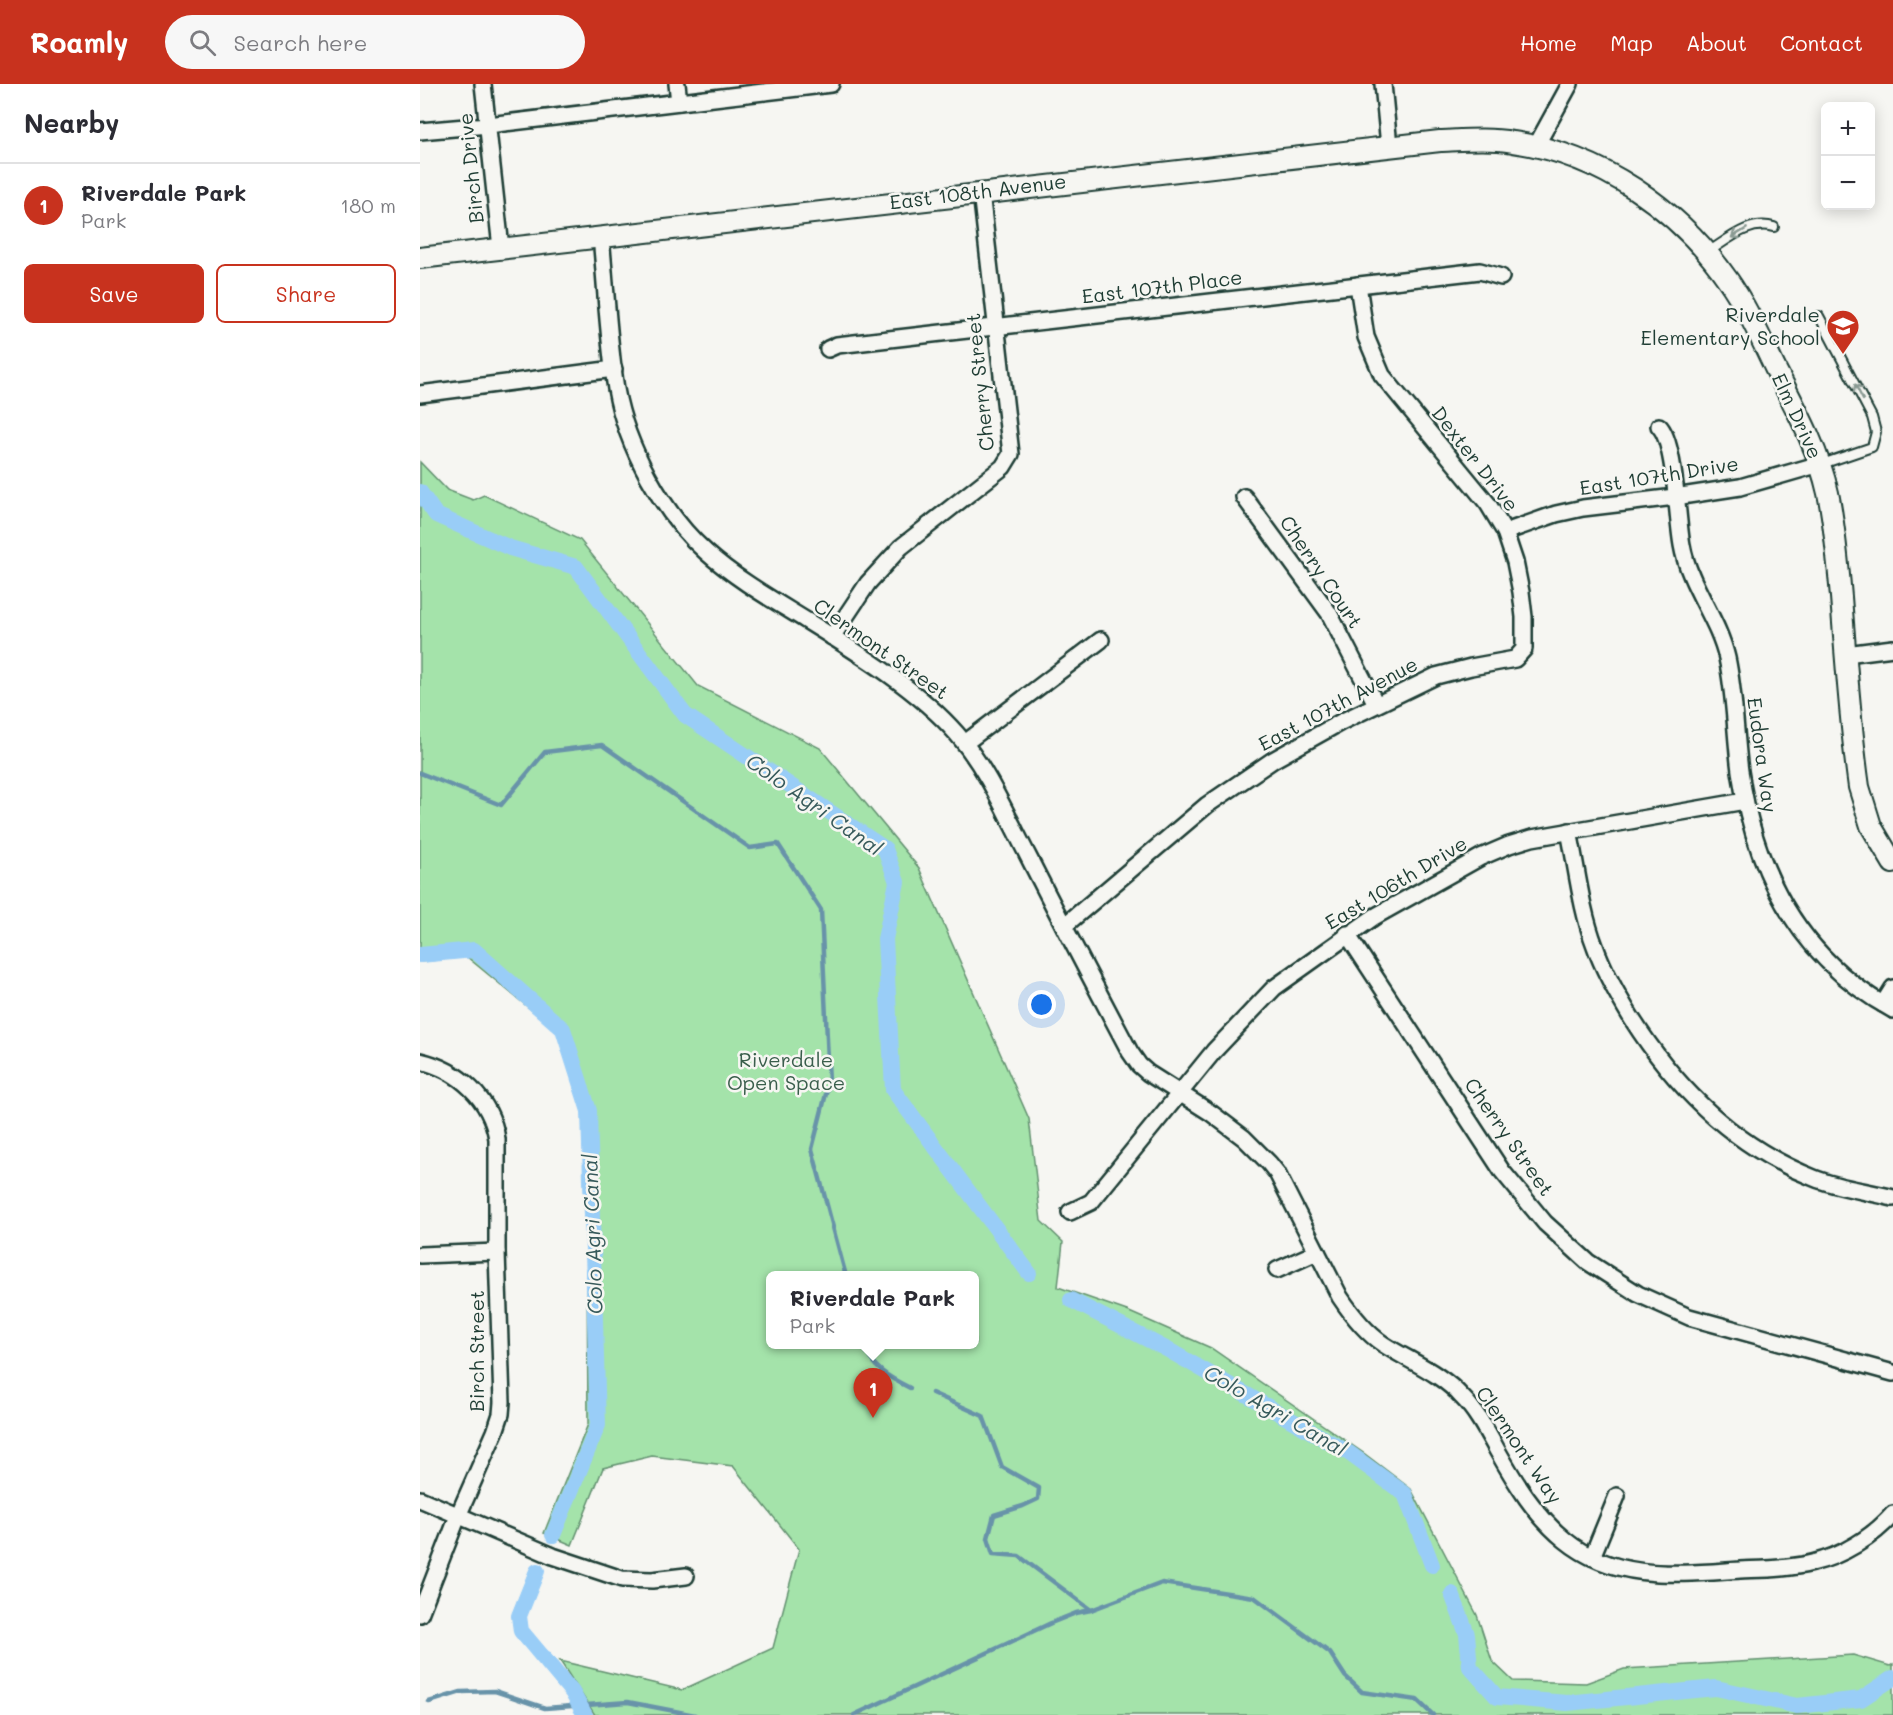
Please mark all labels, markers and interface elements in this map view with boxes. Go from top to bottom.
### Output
search box [165,15,585,69]
text: Roamly [30,24,129,60]
icon: search [186,26,219,59]
text: Search here [234,28,367,57]
text: Home [1520,29,1577,56]
text: Map [1610,29,1653,56]
text: About [1686,29,1747,56]
text: Contact [1780,29,1863,56]
map controls [1821,102,1875,210]
button: + [1821,102,1875,156]
text: Nearby [24,106,119,140]
street label: Birch Drive [451,112,489,225]
button: − [1821,156,1875,210]
street label: East 108th Avenue [888,167,1068,215]
text: Riverdale Park [81,178,246,207]
text: 1 [39,192,48,218]
text: 180 m [340,192,396,218]
text: Park [81,207,126,233]
one-way arrow [1731,227,1748,239]
street label: East 107th Place [1080,263,1244,309]
button: Save [24,264,204,323]
button: Share [216,264,396,323]
place label: Riverdale Elementary School [1641,301,1820,350]
school or university icon: Riverdale Elementary School [1825,308,1861,355]
street label: Cherry Street [959,312,999,452]
street label: Elm Drive [1767,369,1829,463]
one-way arrow [1852,383,1864,401]
street label: Dexter Drive [1427,400,1525,516]
street label: East 107th Drive [1578,450,1740,500]
street label: Cherry Court [1274,510,1369,633]
street label: Clermont Street [809,592,954,705]
street label: East 107th Avenue [1253,650,1422,756]
street label: Eudora Way [1742,695,1784,814]
water label: Colo Agri Canal [741,747,889,861]
street label: East 106th Drive [1320,829,1471,935]
your location [1027,990,1056,1019]
park label: Riverdale Open Space [727,1046,845,1095]
street label: Cherry Street [1459,1072,1560,1201]
water label: Colo Agri Canal [575,1153,608,1315]
popup [766,1271,979,1349]
text: Riverdale Park [790,1283,955,1312]
street label: Birch Street [463,1290,489,1412]
text: Park [790,1312,835,1338]
water label: Colo Agri Canal [1200,1358,1353,1462]
pin: 1 [854,1368,892,1418]
street label: Clermont Way [1471,1381,1569,1508]

